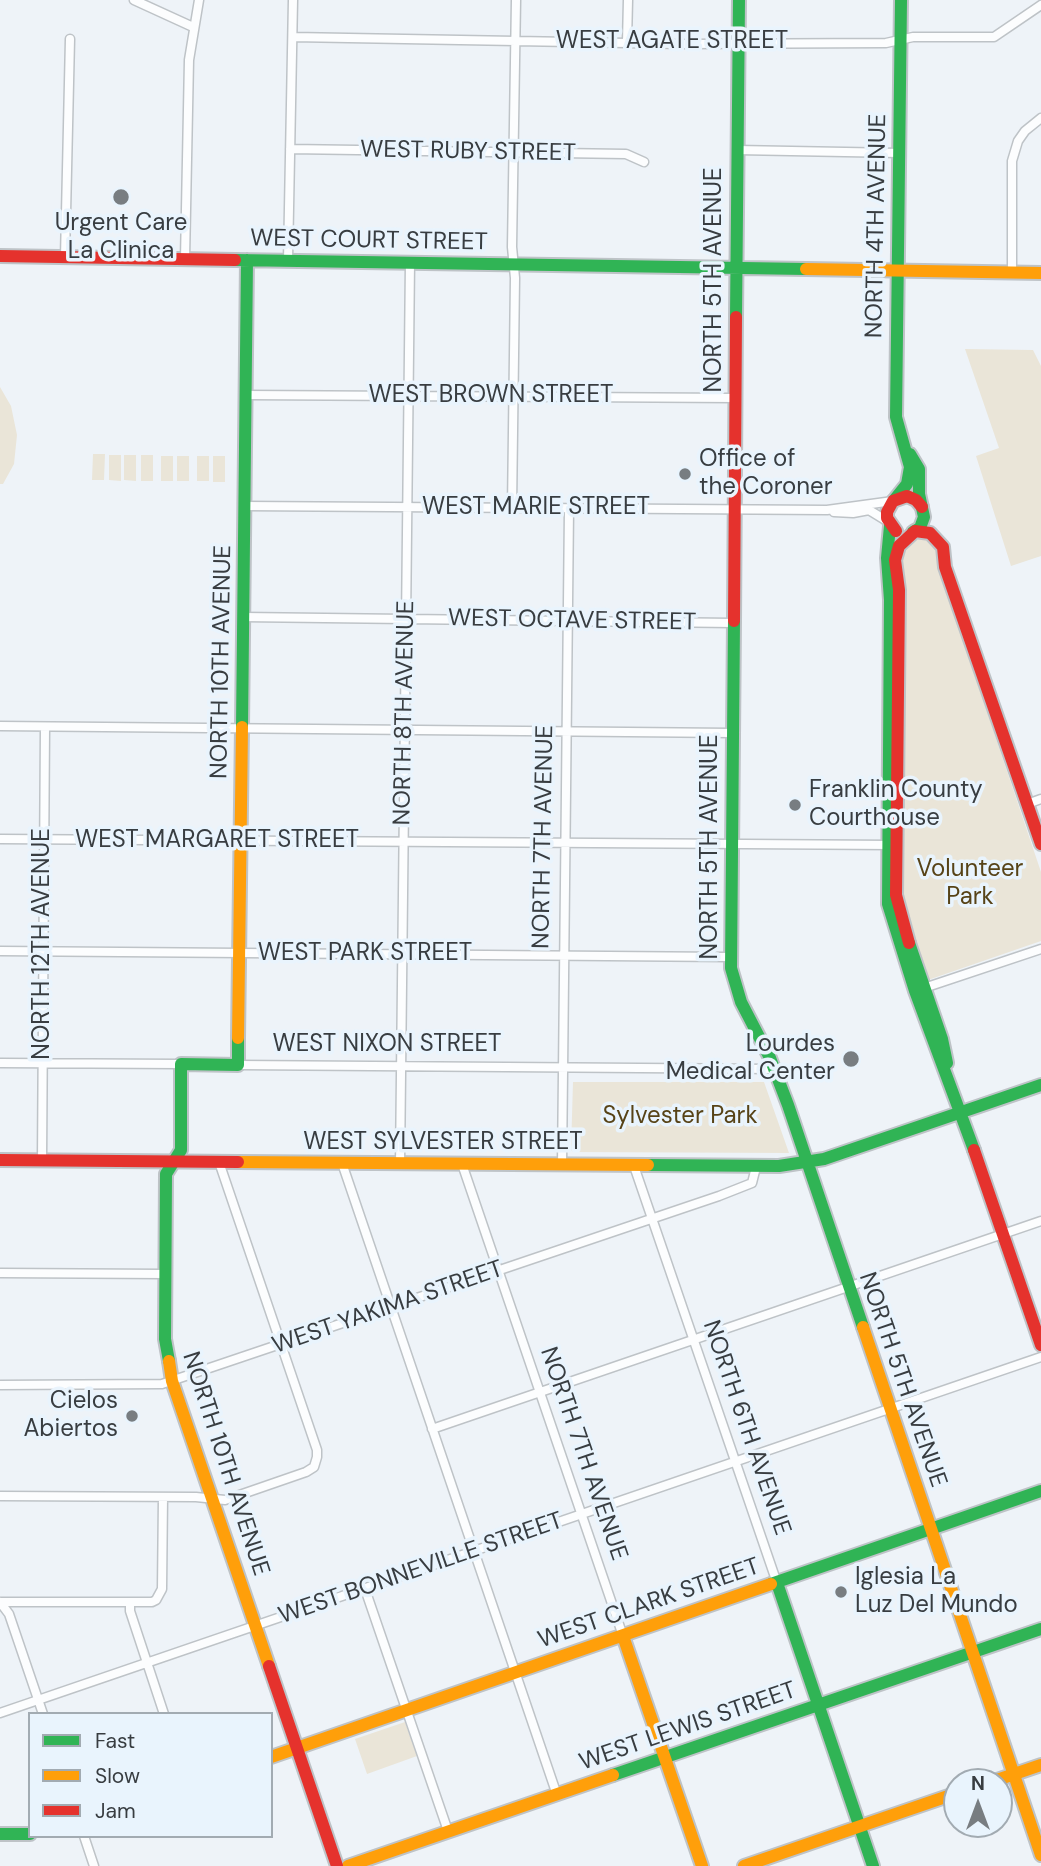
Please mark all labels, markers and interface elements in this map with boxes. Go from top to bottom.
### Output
street label: WEST AGATE STREET [556,28,788,56]
street label: NORTH 4TH AVENUE [861,114,893,338]
street label: WEST RUBY STREET [360,136,576,168]
street label: NORTH 5TH AVENUE [701,167,729,393]
marker: Urgent Care La Clinica [111,187,131,207]
place label: Urgent Care La Clinica [55,210,187,266]
street label: WEST COURT STREET [250,225,488,257]
street label: WEST BROWN STREET [369,382,613,410]
place label: Office of the Coroner [699,446,833,502]
marker: Office of the Coroner [677,466,693,482]
street label: WEST MARIE STREET [422,494,650,522]
street label: NORTH 10TH AVENUE [206,545,238,779]
street label: NORTH 8TH AVENUE [389,600,421,826]
street label: WEST OCTAVE STREET [448,604,696,638]
street label: NORTH 7TH AVENUE [528,725,560,949]
street label: NORTH 5TH AVENUE [697,734,725,960]
place label: Franklin County Courthouse [809,777,983,833]
marker: Franklin County Courthouse [787,797,803,813]
street label: WEST MARGARET STREET [75,827,359,855]
street label: NORTH 12TH AVENUE [29,828,57,1060]
park label: Volunteer Park [917,856,1023,912]
street label: WEST PARK STREET [258,940,472,968]
street label: WEST NIXON STREET [272,1031,502,1059]
place label: Lourdes Medical Center [666,1031,835,1087]
marker: Lourdes Medical Center [841,1049,861,1069]
park label: Sylvester Park [602,1103,758,1131]
street label: WEST SYLVESTER STREET [303,1129,583,1157]
street label: WEST YAKIMA STREET [269,1255,507,1361]
street label: NORTH 5TH AVENUE [852,1269,952,1491]
street label: NORTH 6TH AVENUE [696,1317,796,1539]
street label: NORTH 7TH AVENUE [533,1344,633,1564]
street label: NORTH 10TH AVENUE [175,1348,275,1580]
place label: Cielos Abiertos [23,1388,118,1444]
marker: Cielos Abiertos [124,1408,140,1424]
street label: WEST BONNEVILLE STREET [275,1507,567,1631]
street label: WEST CLARK STREET [534,1553,764,1655]
place label: Iglesia La Luz Del Mundo [855,1564,1018,1620]
marker: Iglesia La Luz Del Mundo [833,1584,849,1600]
street label: WEST LEWIS STREET [576,1676,800,1778]
legend [28,1712,273,1838]
text: Fast [95,1727,135,1755]
text: Slow [95,1762,140,1790]
north arrow [943,1768,1013,1838]
text: N [971,1771,985,1796]
text: Jam [95,1797,136,1825]

